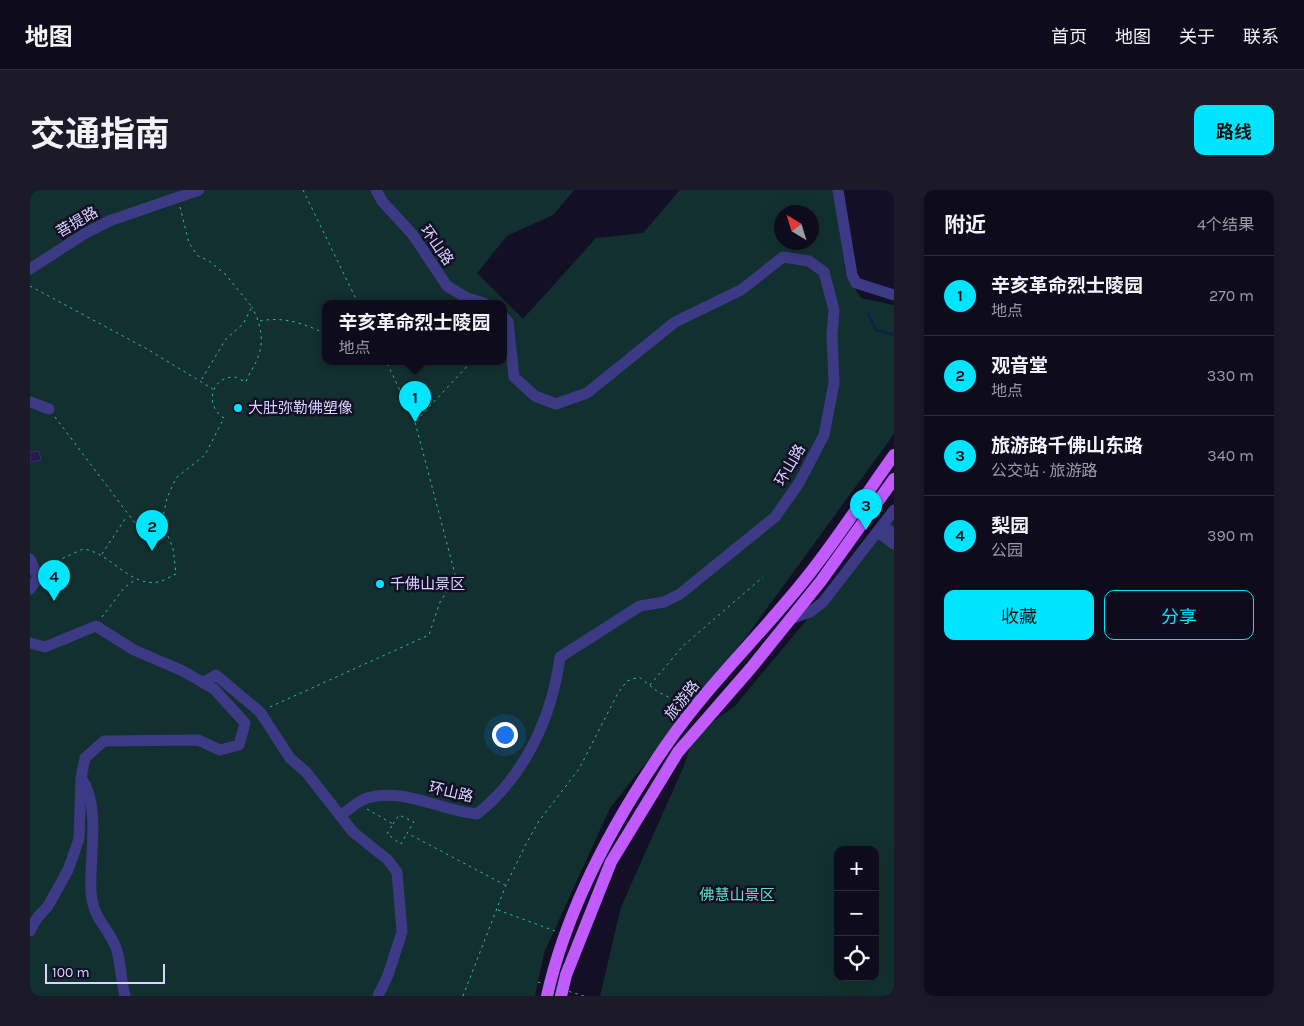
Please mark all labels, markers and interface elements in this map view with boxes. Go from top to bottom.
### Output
text: 地图 [25,23,73,51]
text: 首页 [1051,26,1087,48]
text: 地图 [1115,26,1151,48]
text: 关于 [1179,26,1215,48]
text: 联系 [1243,26,1279,48]
button: 路线 [1194,105,1274,155]
text: 交通指南 [30,114,170,155]
street label: 菩提路 [53,203,101,241]
north arrow [774,205,819,250]
text: 附近 [944,213,986,237]
text: 4个结果 [1197,215,1254,234]
street label: 环山路 [417,221,457,269]
text: 辛亥革命烈士陵园 [991,275,1143,297]
text: 1 [957,286,963,305]
text: 270 m [1209,286,1254,305]
popup [322,300,507,365]
text: 地点 [991,301,1023,320]
text: 辛亥革命烈士陵园 [338,312,491,334]
text: 地点 [338,338,371,357]
text: 观音堂 [991,355,1048,377]
text: 2 [955,366,965,385]
text: 330 m [1207,366,1254,385]
pin: 1 [399,381,431,422]
text: 地点 [991,381,1023,400]
place label: 大肚弥勒佛塑像 [248,399,353,417]
marker: 大肚弥勒佛塑像 [232,402,244,414]
text: 旅游路千佛山东路 [991,435,1143,457]
street label: 环山路 [771,441,809,489]
text: 3 [955,446,965,465]
text: 340 m [1207,446,1254,465]
text: 公交站 · 旅游路 [991,461,1097,480]
pin: 3 [850,489,882,530]
pin: 2 [136,510,168,551]
text: 梨园 [991,515,1029,537]
text: 4 [955,526,965,545]
text: 390 m [1207,526,1254,545]
text: 公园 [991,541,1023,560]
pin: 4 [38,560,70,601]
place label: 千佛山景区 [390,575,465,593]
marker: 千佛山景区 [374,578,386,590]
button: 收藏 [944,590,1094,640]
button: 分享 [1104,590,1254,640]
street label: 旅游路 [661,677,703,723]
your location [492,722,518,748]
street label: 环山路 [427,778,475,806]
map controls [834,846,879,981]
button: + [834,846,879,891]
park label: 佛慧山景区 [699,886,775,904]
button: − [834,891,879,936]
button: locate [834,936,879,981]
scale bar [45,961,165,984]
text: 100 m [52,964,90,981]

